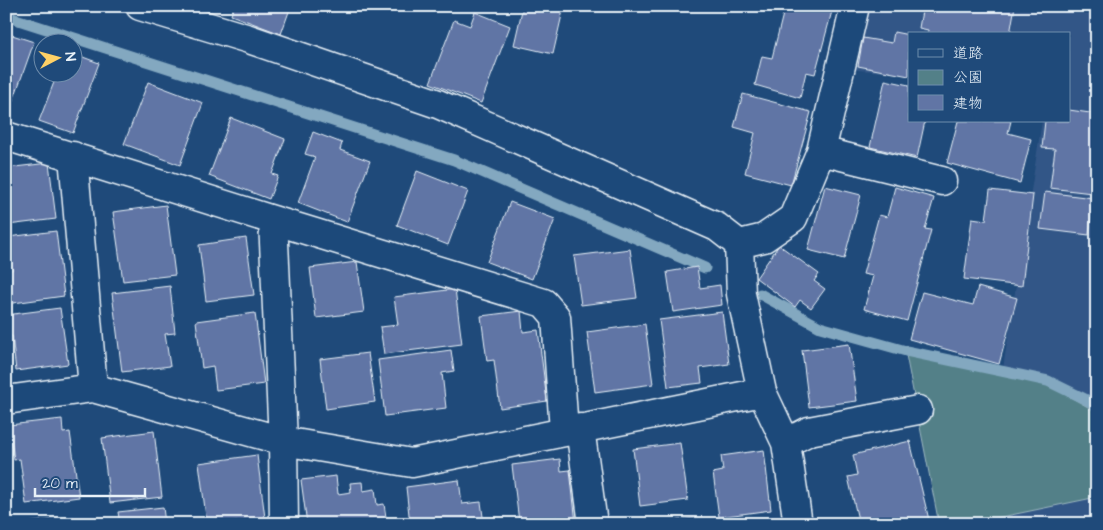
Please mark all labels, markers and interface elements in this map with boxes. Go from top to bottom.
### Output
north arrow [32,32,82,82]
legend [908,32,1070,122]
text: 道路 [953,43,983,64]
text: N [60,51,80,62]
text: 公園 [953,67,983,88]
text: 建物 [953,93,983,114]
scale bar [35,465,145,497]
text: 20 m [42,473,78,494]

